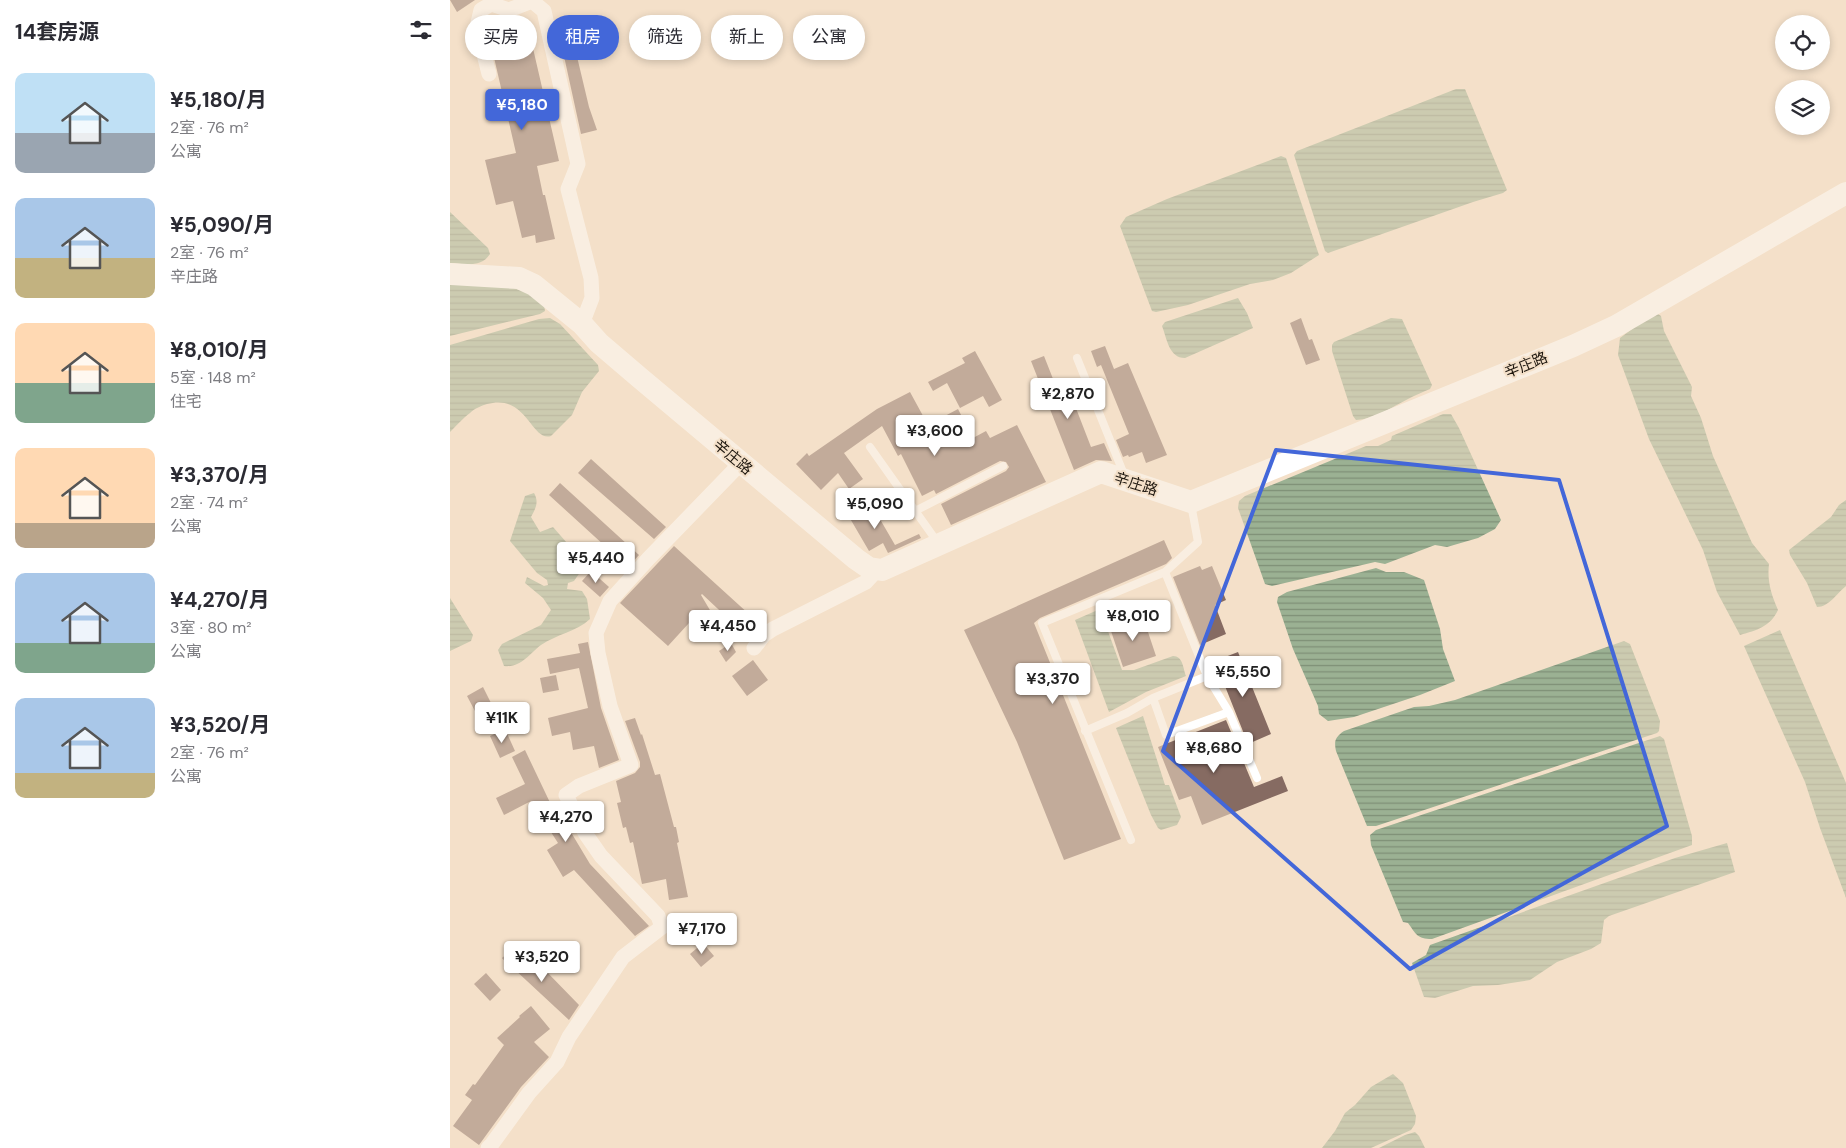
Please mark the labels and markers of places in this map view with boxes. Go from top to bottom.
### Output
pin: ¥5,180 [481,88,563,131]
pin: ¥2,870 [1027,378,1109,420]
pin: ¥3,600 [894,414,976,457]
pin: ¥5,090 [834,488,916,530]
pin: ¥5,440 [555,542,637,584]
pin: ¥8,010 [1092,600,1174,642]
pin: ¥4,450 [687,610,769,652]
pin: ¥5,550 [1202,656,1284,698]
pin: ¥3,370 [1012,662,1094,705]
pin: ¥11K [472,702,532,744]
pin: ¥8,680 [1173,732,1255,774]
pin: ¥4,270 [525,800,607,843]
pin: ¥7,170 [661,912,743,955]
pin: ¥3,520 [501,940,583,983]

